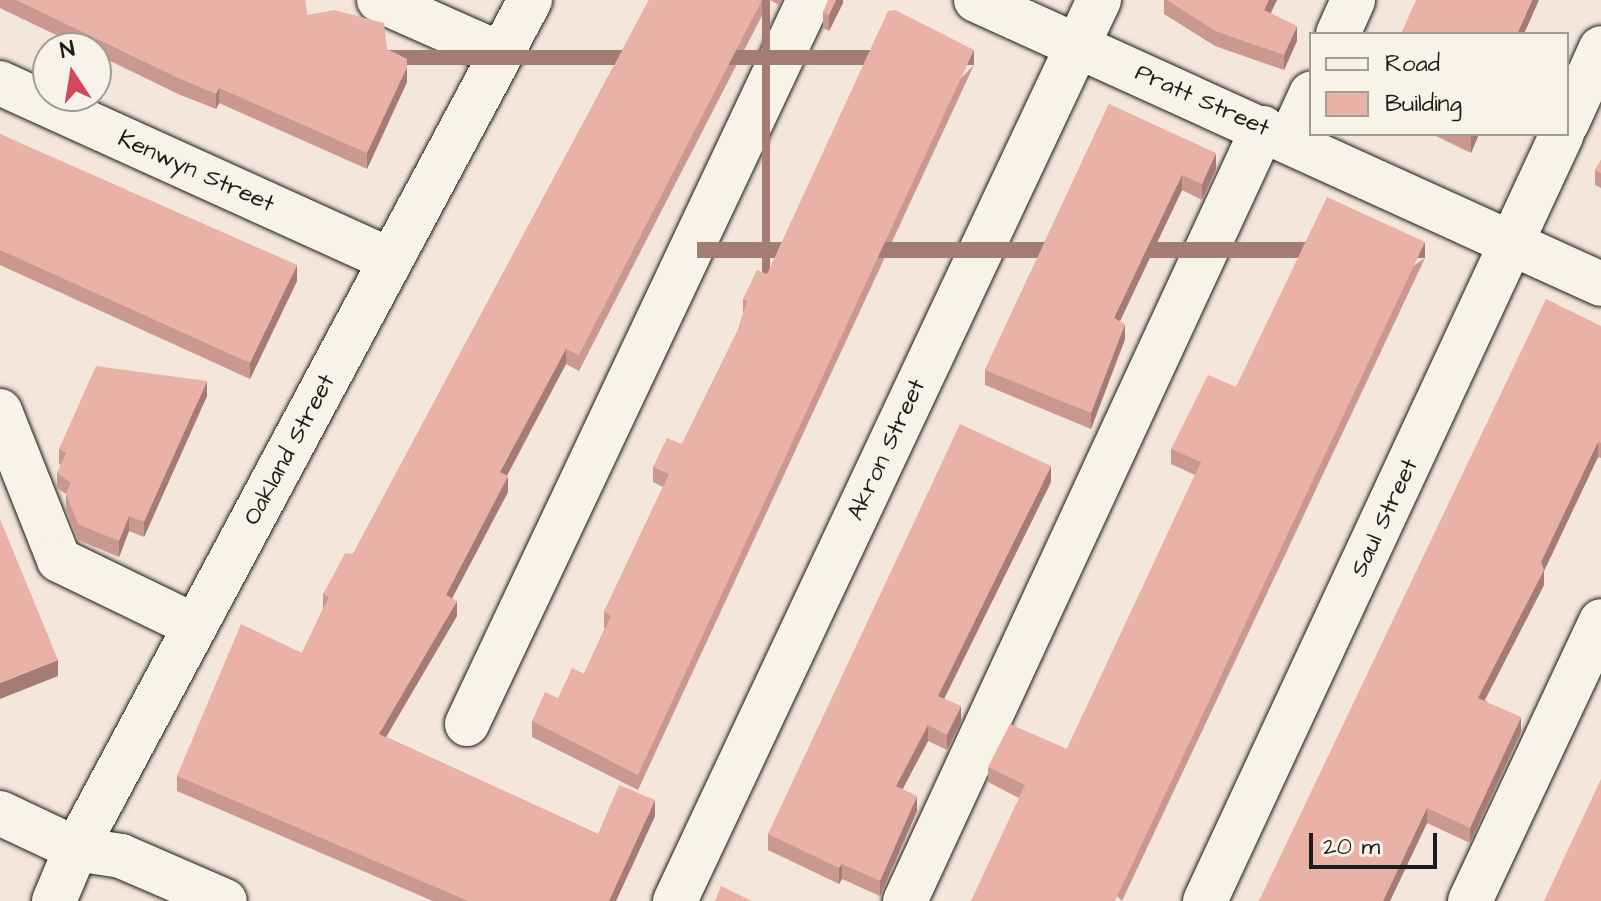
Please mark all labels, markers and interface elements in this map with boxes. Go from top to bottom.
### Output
north arrow [32,32,112,112]
legend [1309,32,1569,136]
text: N [57,33,77,67]
text: Road [1385,47,1440,81]
street label: Pratt Street [1130,59,1274,143]
text: Building [1385,87,1462,121]
street label: Kenwyn Street [114,125,278,219]
street label: Oakland Street [238,370,342,530]
street label: Akron Street [842,375,932,525]
street label: Saul Street [1345,454,1425,582]
scale bar [1313,817,1441,867]
text: 20 m [1323,830,1380,864]

